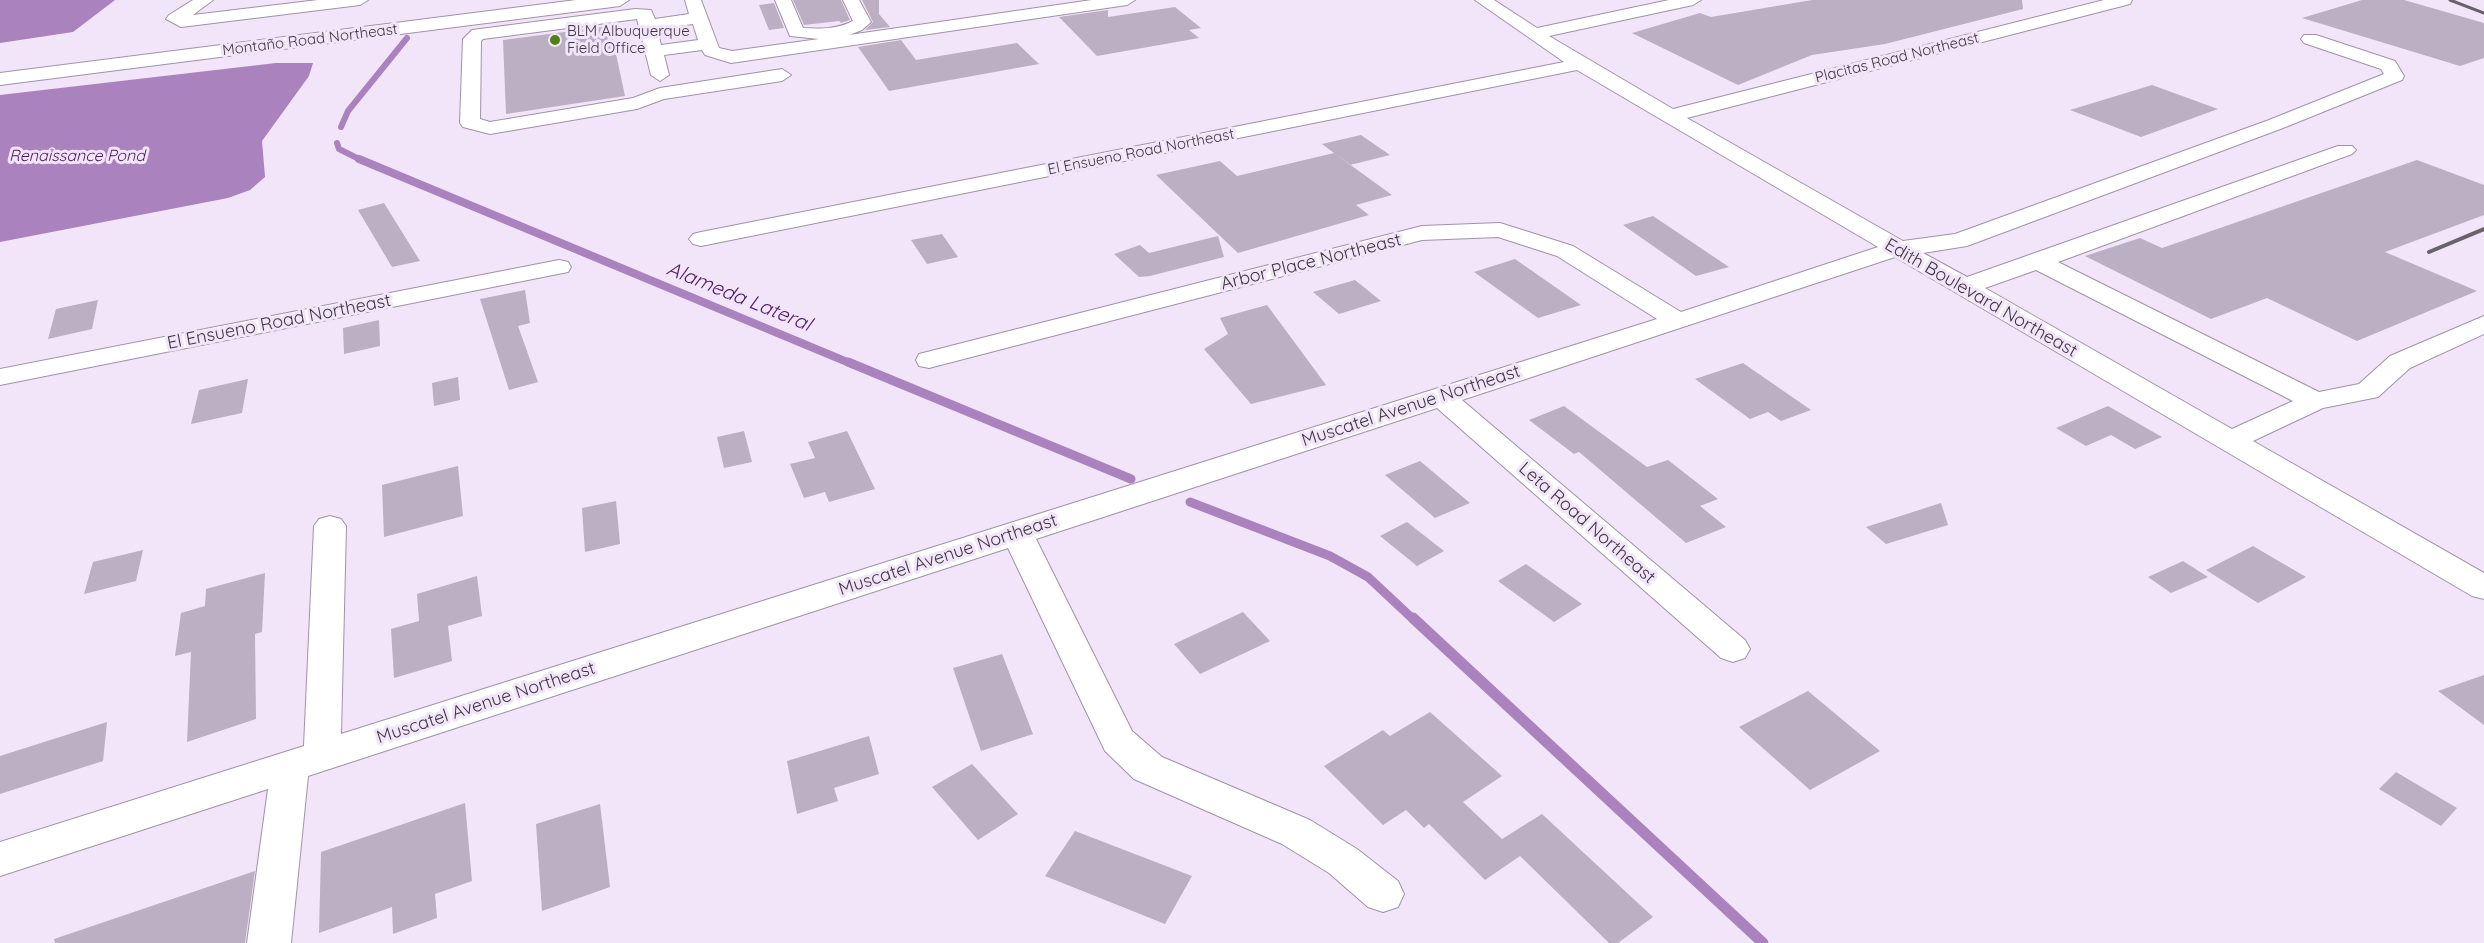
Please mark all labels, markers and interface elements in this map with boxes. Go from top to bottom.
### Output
street label: Montaño Road Northeast [221,20,399,60]
place label: BLM Albuquerque Field Office [567,22,690,57]
street label: Placitas Road Northeast [1813,29,1981,87]
marker: BLM Albuquerque Field Office [548,33,562,47]
street label: El Ensueno Road Northeast [1046,125,1236,179]
water label: Renaissance Pond [9,146,145,166]
street label: Arbor Place Northeast [1218,229,1404,295]
street label: Edith Boulevard Northeast [1881,234,2081,362]
water label: Alameda Lateral [663,257,815,337]
street label: El Ensueno Road Northeast [165,290,393,354]
street label: Muscatel Avenue Northeast [1299,360,1523,452]
street label: Leta Road Northeast [1514,458,1660,588]
street label: Muscatel Avenue Northeast [836,509,1060,601]
street label: Muscatel Avenue Northeast [374,657,598,749]

